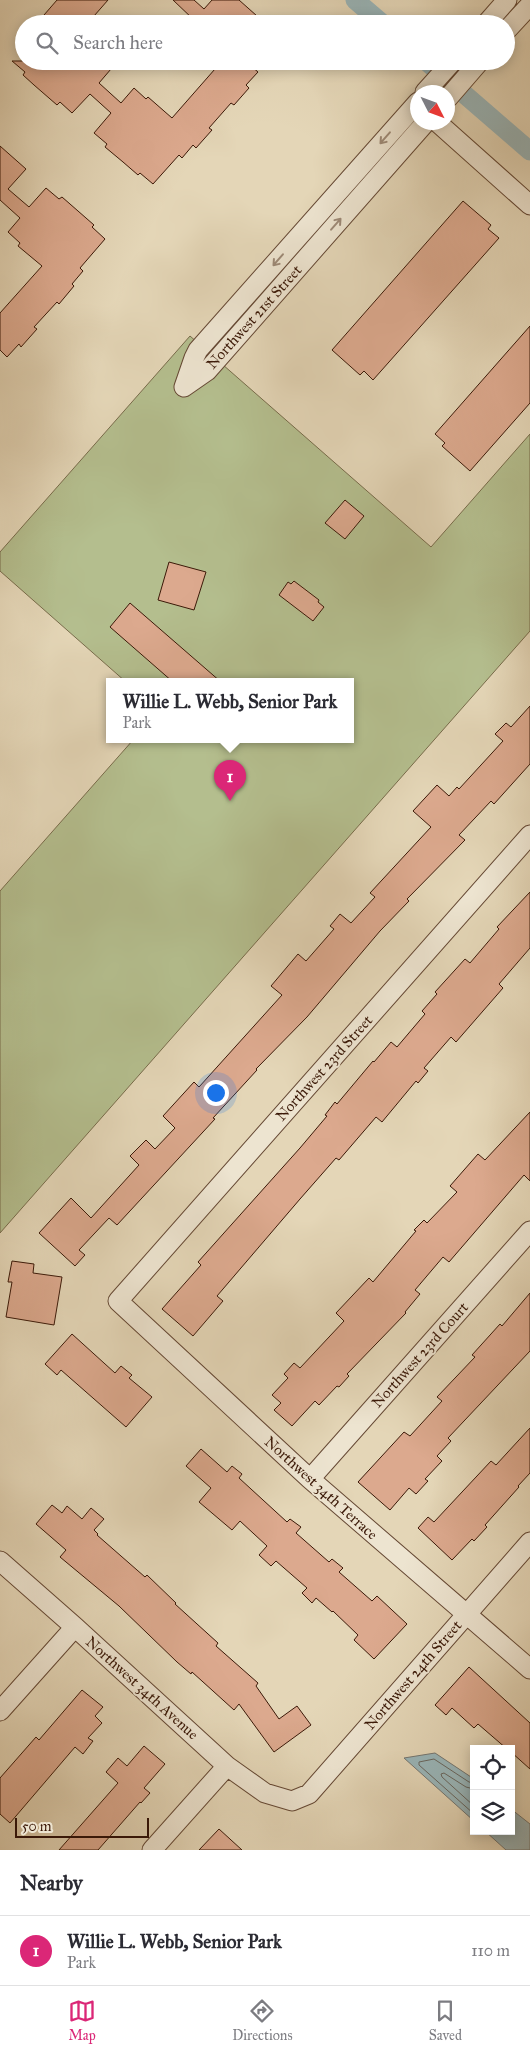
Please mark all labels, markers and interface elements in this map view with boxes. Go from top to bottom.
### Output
search box [15,15,515,70]
icon: search [33,29,61,57]
text: Search here [73,31,163,54]
north arrow [410,85,455,130]
one-way arrow [379,132,391,145]
one-way arrow [331,218,342,231]
one-way arrow [273,253,284,266]
street label: Northwest 21st Street [203,261,306,373]
popup [106,678,354,743]
text: Willie L. Webb, Senior Park [123,690,337,713]
text: Park [123,713,152,732]
pin: 1 [214,760,246,801]
street label: Northwest 23rd Street [272,1011,377,1125]
your location [203,1080,229,1106]
street label: Northwest 23rd Court [368,1298,473,1411]
street label: Northwest 34th Terrace [261,1433,381,1543]
street label: Northwest 24th Street [361,1616,466,1733]
street label: Northwest 34th Avenue [82,1633,202,1743]
map controls [470,1745,515,1835]
button: locate [470,1745,515,1790]
button: layers [470,1790,515,1835]
scale bar [15,1815,149,1838]
text: 50 m [22,1818,51,1835]
text: Nearby [20,1870,83,1896]
text: Willie L. Webb, Senior Park [67,1930,282,1953]
text: 1 [33,1941,39,1960]
text: 110 m [471,1941,510,1960]
text: Park [67,1953,96,1972]
tab: Map [68,1997,96,2044]
tab: Directions [232,1997,293,2044]
tab: Saved [429,1997,462,2044]

